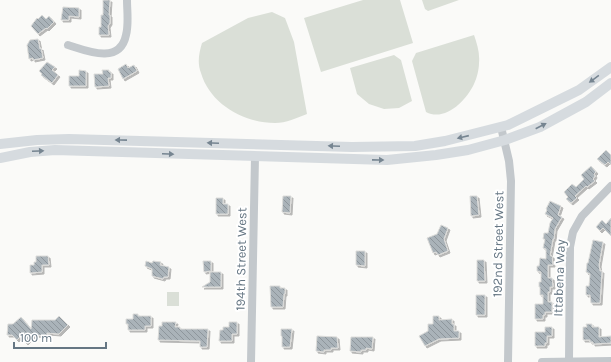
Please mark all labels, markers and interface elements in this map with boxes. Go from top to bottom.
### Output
one-way arrow [589,75,599,83]
one-way arrow [535,123,547,129]
one-way arrow [457,134,469,140]
one-way arrow [114,137,127,143]
one-way arrow [207,139,219,146]
one-way arrow [328,143,340,150]
one-way arrow [32,148,44,155]
one-way arrow [162,151,175,157]
one-way arrow [372,157,385,163]
street label: 192nd Street West [490,191,506,297]
street label: 194th Street West [233,207,249,311]
street label: Ittabena Way [550,239,568,317]
scale bar [14,324,106,350]
text: 100 m [20,331,52,345]

